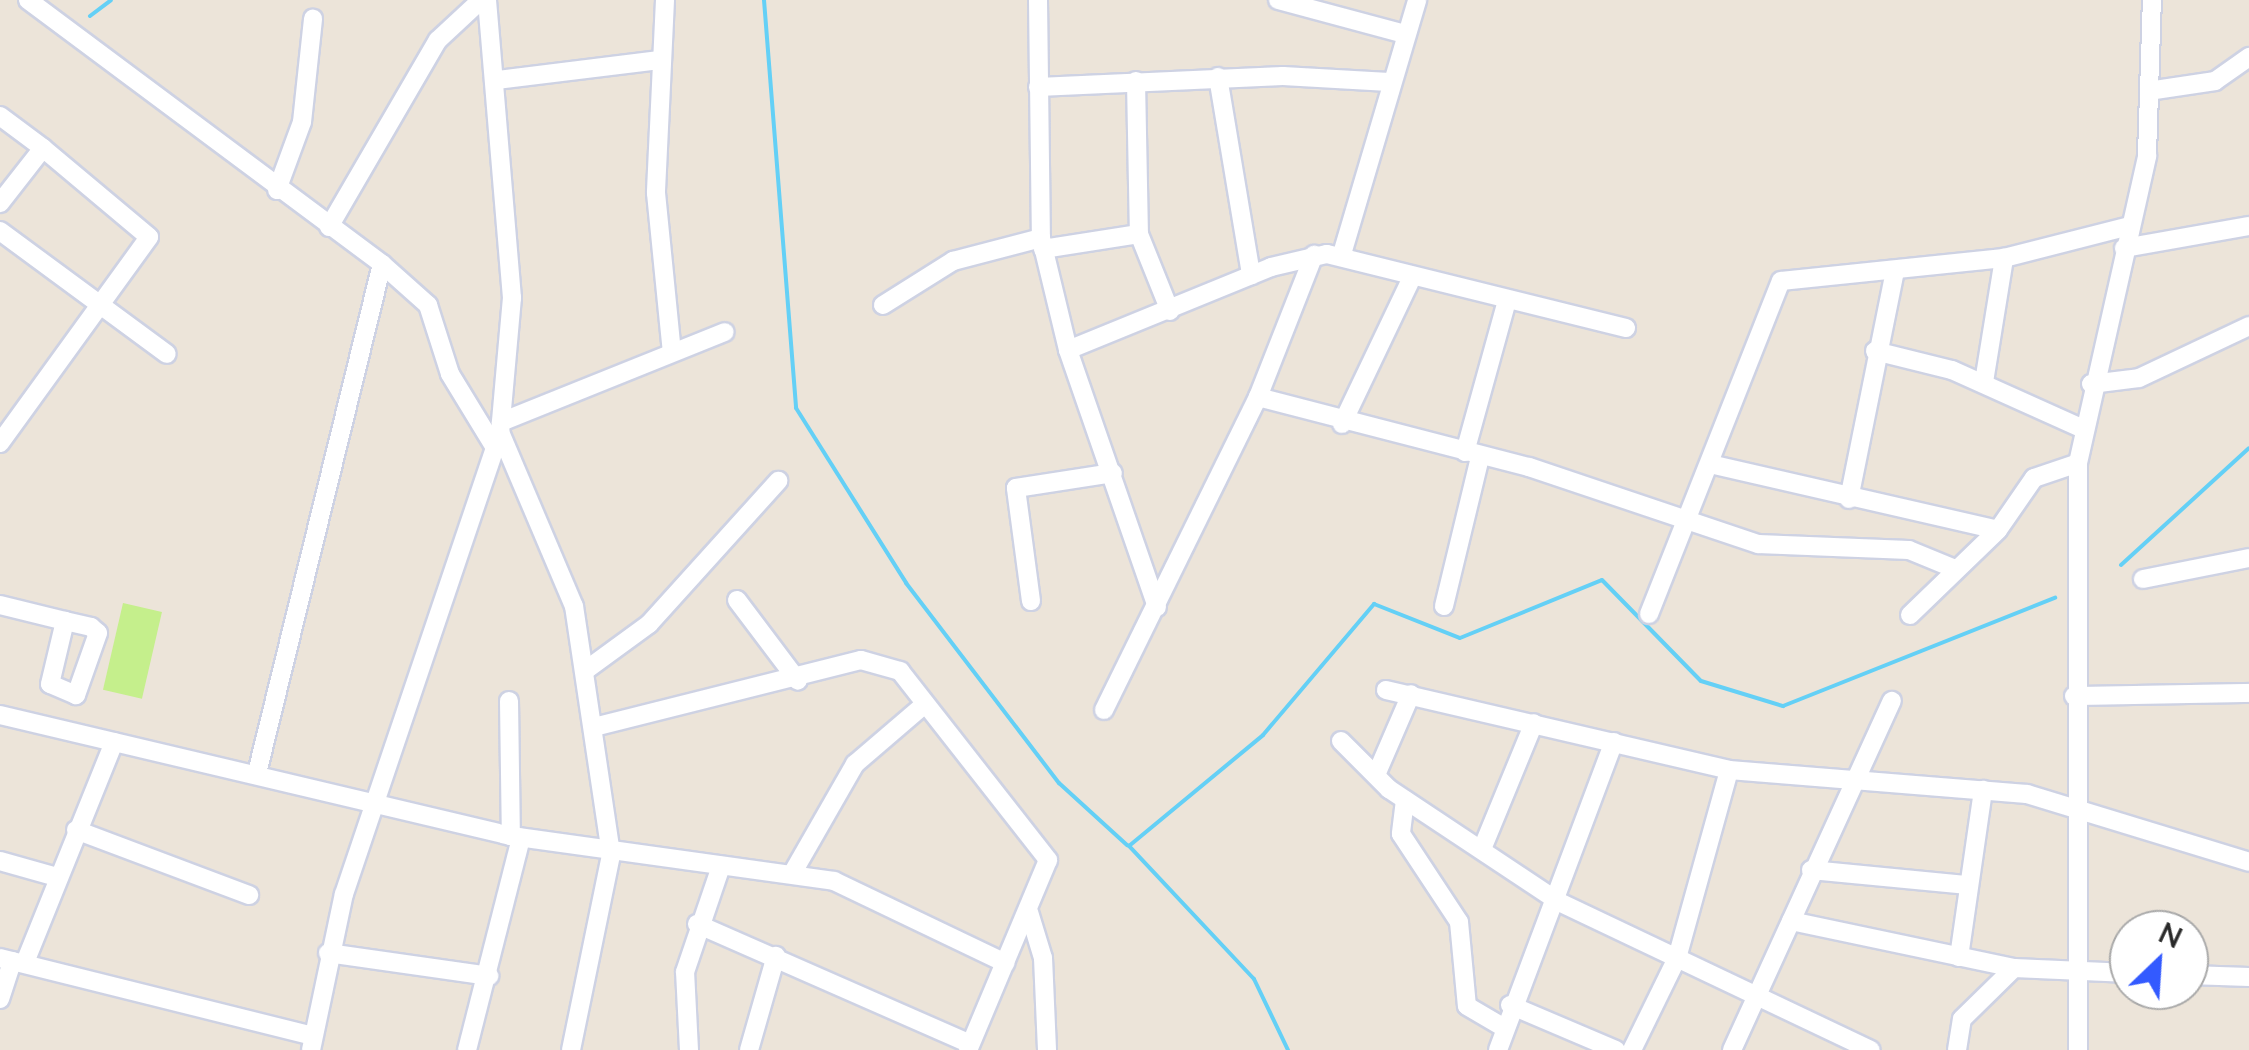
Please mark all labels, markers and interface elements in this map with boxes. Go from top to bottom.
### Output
north arrow [2109,910,2209,1010]
text: N [2154,915,2188,955]

